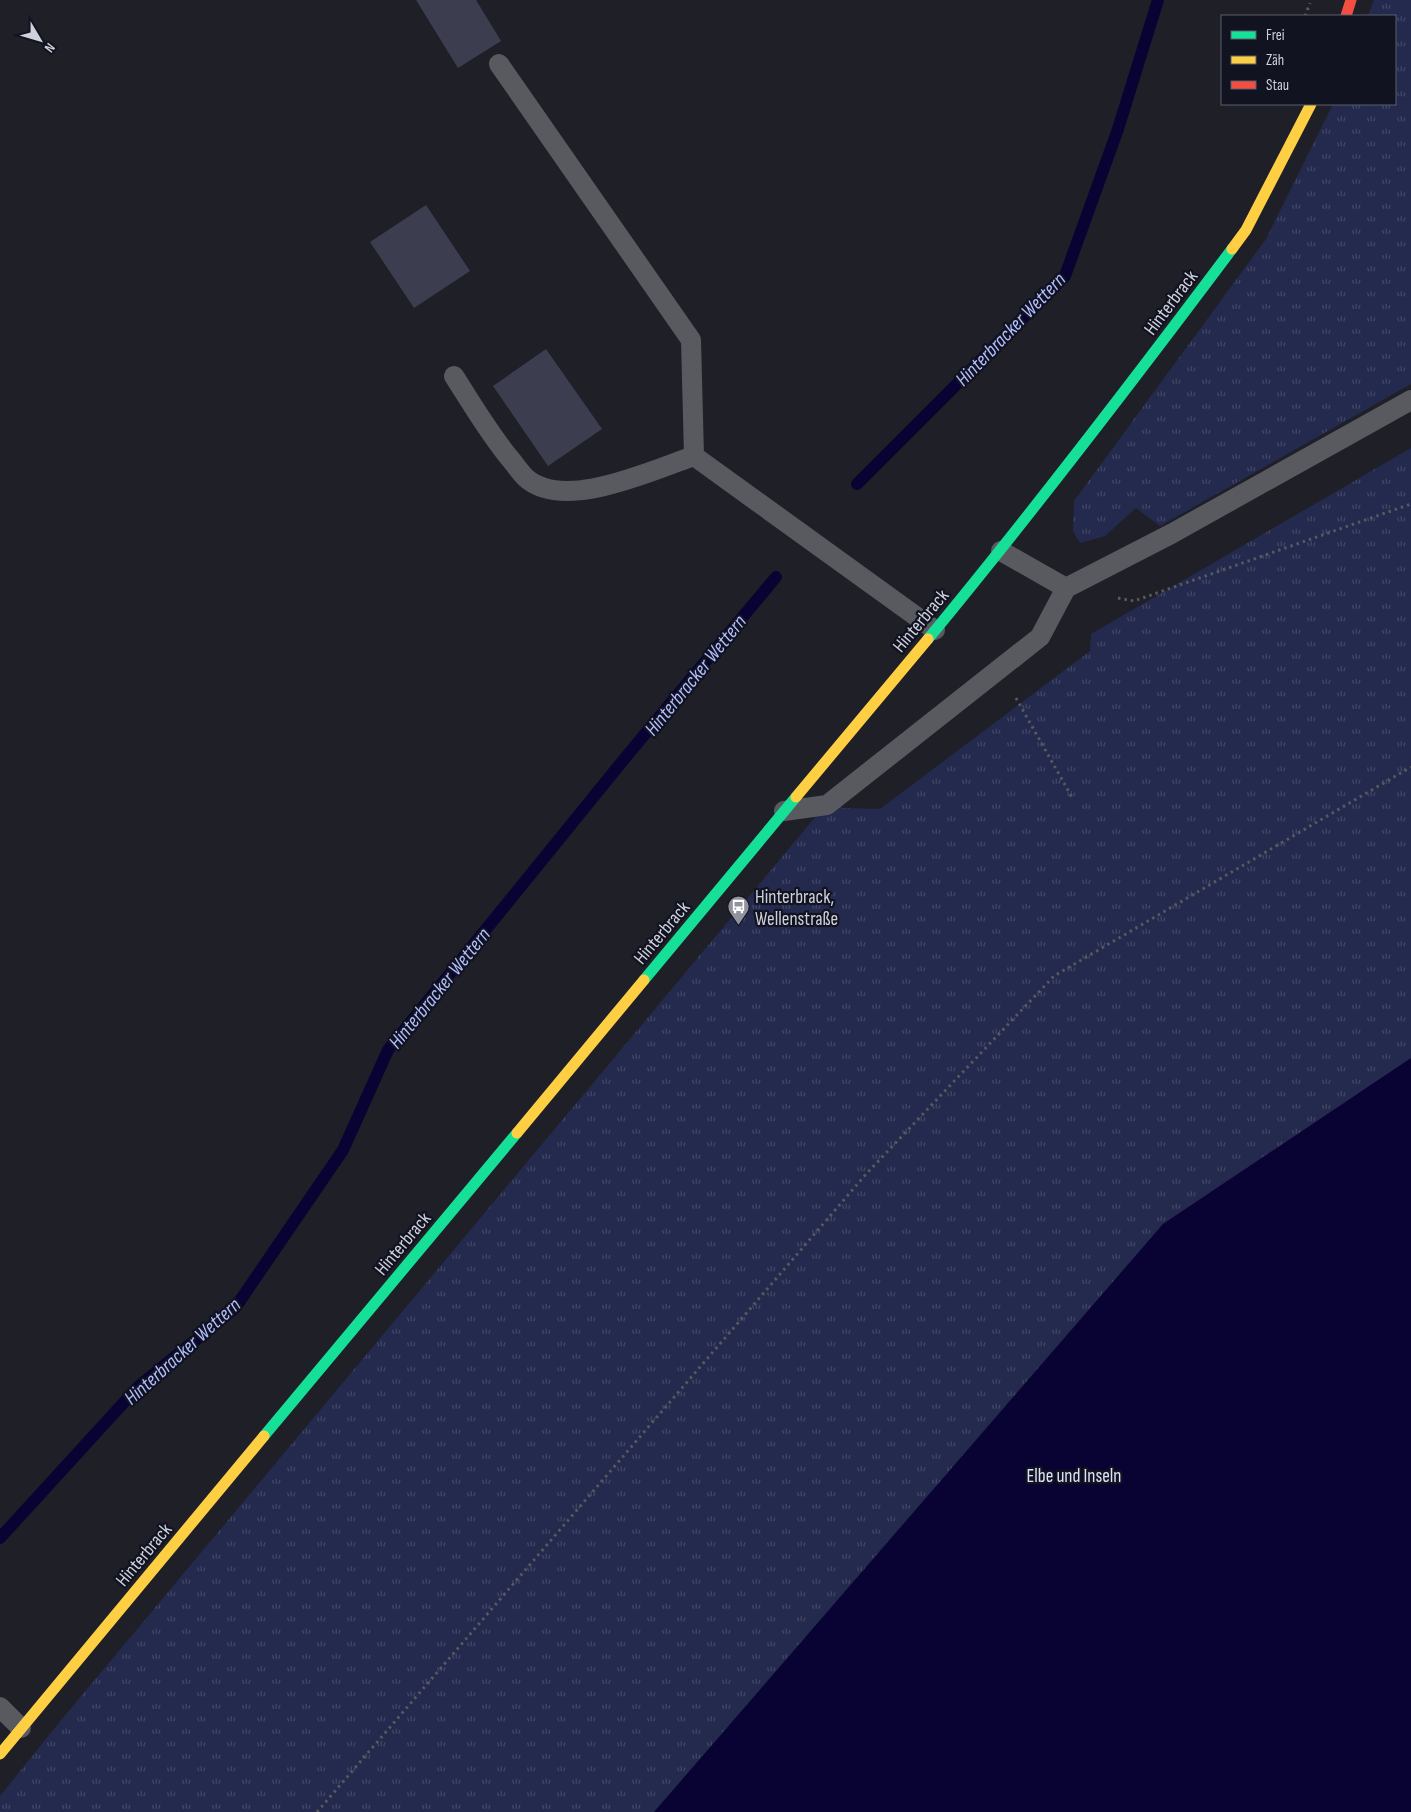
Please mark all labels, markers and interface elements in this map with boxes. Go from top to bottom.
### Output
north arrow [15,15,65,65]
legend [1221,15,1396,105]
text: Frei [1266,26,1285,45]
text: N [41,40,59,56]
text: Zäh [1266,51,1284,70]
text: Stau [1266,76,1289,95]
street label: Hinterbrack [1139,265,1204,340]
water label: Hinterbracker Wettern [951,268,1071,391]
street label: Hinterbrack [888,584,955,657]
water label: Hinterbracker Wettern [640,610,752,741]
place label: Hinterbrack, Wellenstraße [755,886,838,931]
bus stop icon: Hinterbrack, Wellenstraße [727,895,751,926]
street label: Hinterbrack [629,896,696,969]
water label: Hinterbracker Wettern [384,923,496,1054]
street label: Hinterbrack [370,1207,437,1280]
water label: Hinterbracker Wettern [120,1293,246,1410]
park label: Elbe und Inseln [1026,1465,1122,1488]
street label: Hinterbrack [111,1518,178,1591]

